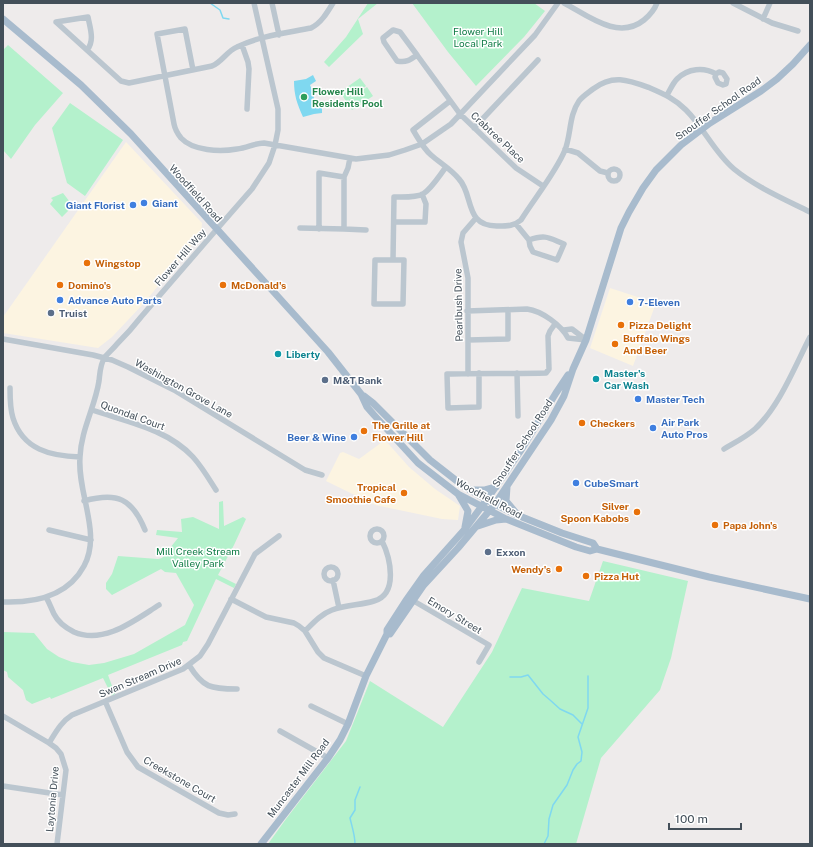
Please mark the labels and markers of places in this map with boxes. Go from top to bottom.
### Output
place label: Flower Hill Residents Pool [312,85,383,109]
marker: Flower Hill Residents Pool [299,92,309,102]
place label: Giant [152,197,178,209]
marker: Giant [139,198,149,208]
place label: Giant Florist [66,199,125,211]
marker: Giant Florist [128,200,138,210]
place label: Wingstop [95,257,141,269]
marker: Wingstop [82,258,92,268]
place label: Domino's [68,279,111,291]
place label: McDonald's [231,279,286,291]
marker: Domino's [55,280,65,290]
marker: McDonald's [218,280,228,290]
place label: Advance Auto Parts [68,294,162,306]
marker: Advance Auto Parts [55,295,65,305]
place label: 7-Eleven [638,296,680,308]
marker: 7-Eleven [625,297,635,307]
place label: Truist [59,307,87,319]
marker: Truist [46,308,56,318]
place label: Pizza Delight [629,319,691,331]
marker: Pizza Delight [616,320,626,330]
place label: Buffalo Wings And Beer [623,332,690,356]
marker: Buffalo Wings And Beer [610,339,620,349]
place label: Liberty [286,348,321,360]
marker: Liberty [273,349,283,359]
place label: Master's Car Wash [604,367,649,391]
place label: M&T Bank [333,374,382,386]
marker: Master's Car Wash [591,374,601,384]
marker: M&T Bank [320,375,330,385]
place label: Master Tech [646,393,705,405]
marker: Master Tech [633,394,643,404]
place label: Air Park Auto Pros [661,416,708,440]
place label: Checkers [590,417,635,429]
marker: Checkers [577,418,587,428]
place label: The Grille at Flower Hill [372,419,430,443]
marker: Air Park Auto Pros [648,423,658,433]
marker: The Grille at Flower Hill [359,426,369,436]
place label: Beer & Wine [287,431,346,443]
marker: Beer & Wine [349,432,359,442]
place label: CubeSmart [584,477,639,489]
marker: CubeSmart [571,478,581,488]
place label: Tropical Smoothie Cafe [326,481,396,505]
marker: Tropical Smoothie Cafe [399,488,409,498]
place label: Silver Spoon Kabobs [560,500,629,524]
marker: Silver Spoon Kabobs [632,507,642,517]
place label: Papa John's [723,519,777,531]
marker: Papa John's [710,520,720,530]
place label: Exxon [496,546,525,558]
marker: Exxon [483,547,493,557]
place label: Wendy's [511,563,551,575]
marker: Wendy's [554,564,564,574]
place label: Pizza Hut [594,570,639,582]
marker: Pizza Hut [581,571,591,581]

